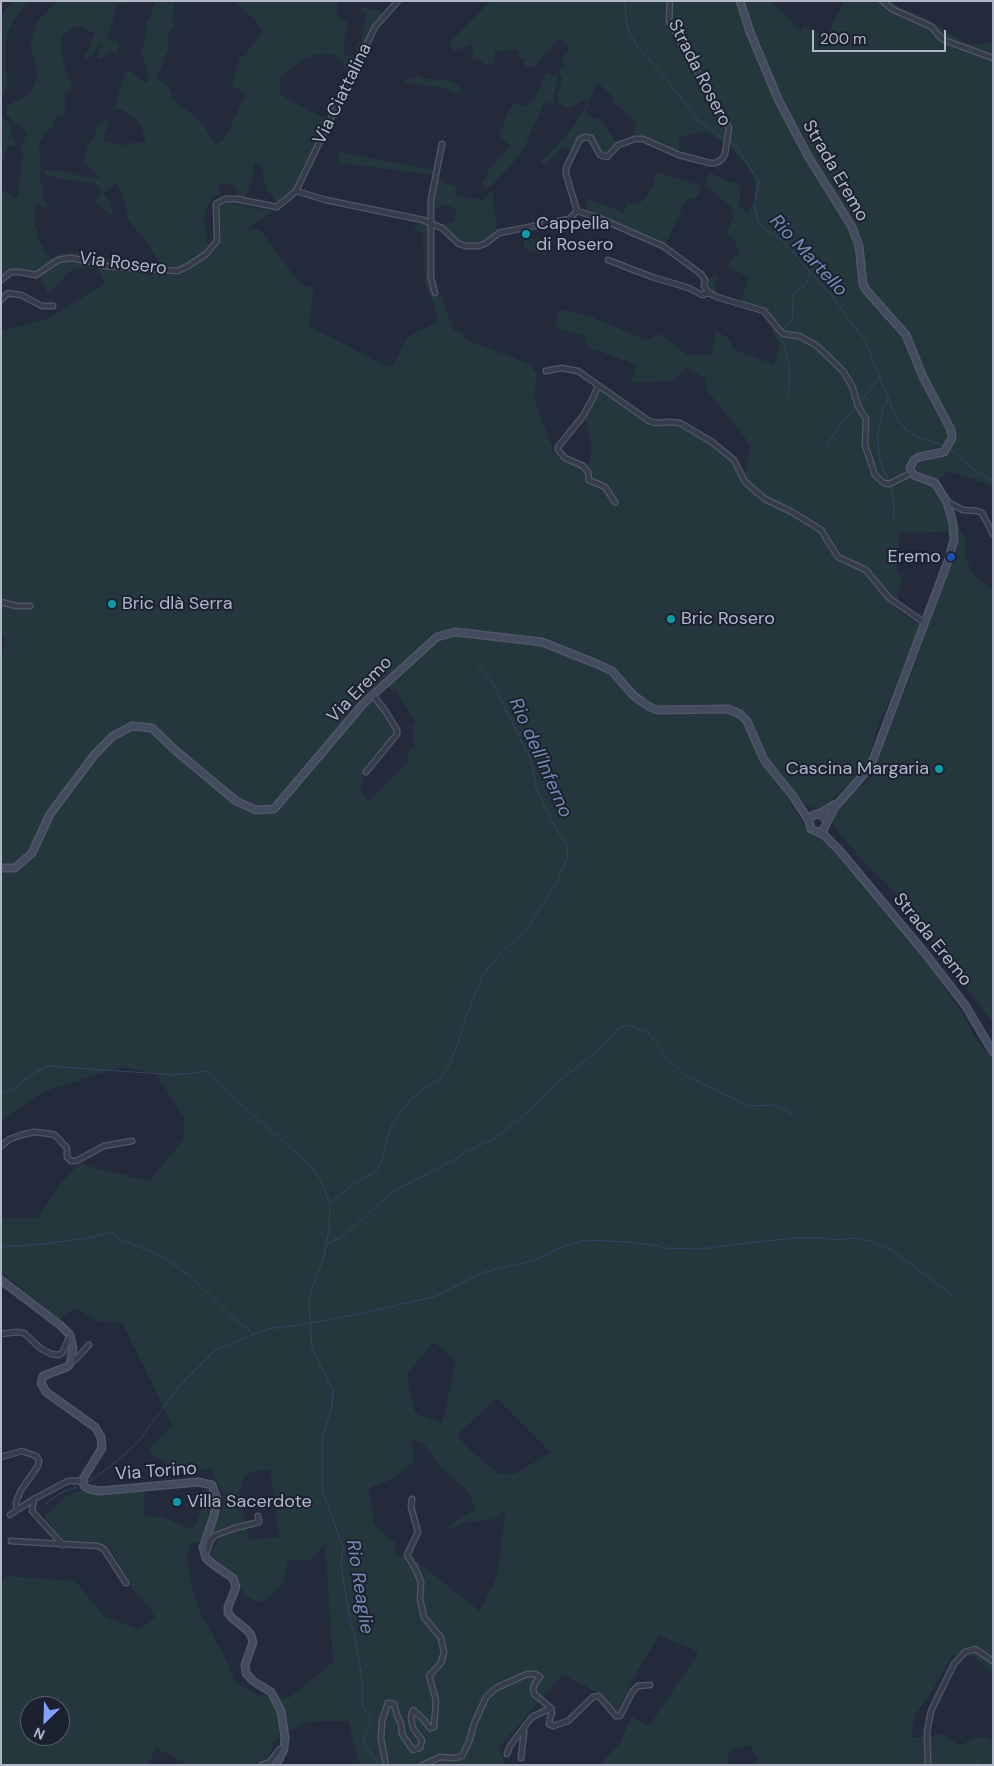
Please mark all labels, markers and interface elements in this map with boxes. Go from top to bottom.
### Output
street label: Strada Rosero [663,16,735,130]
scale bar [814,20,948,52]
text: 200 m [820,29,866,49]
street label: Via Ciattalina [309,40,377,148]
street label: Strada Eremo [797,117,873,225]
water label: Rio Martello [764,210,852,302]
place label: Cappella di Rosero [536,213,613,255]
marker: Cappella di Rosero [520,228,532,240]
street label: Via Rosero [78,248,168,280]
place label: Eremo [888,546,941,568]
marker: Eremo [945,551,957,563]
place label: Bric dlà Serra [122,593,233,615]
marker: Bric dlà Serra [106,598,118,610]
place label: Bric Rosero [681,608,775,630]
marker: Bric Rosero [665,613,677,625]
street label: Via Eremo [323,652,397,728]
water label: Rio dell'Inferno [503,695,577,821]
place label: Cascina Margaria [786,758,929,780]
marker: Cascina Margaria [933,763,945,775]
street label: Strada Eremo [888,889,976,991]
street label: Via Torino [114,1458,198,1486]
place label: Villa Sacerdote [187,1491,312,1513]
marker: Villa Sacerdote [171,1496,183,1508]
water label: Rio Reaglie [340,1538,378,1636]
north arrow [20,1696,70,1746]
text: N [31,1723,48,1744]

